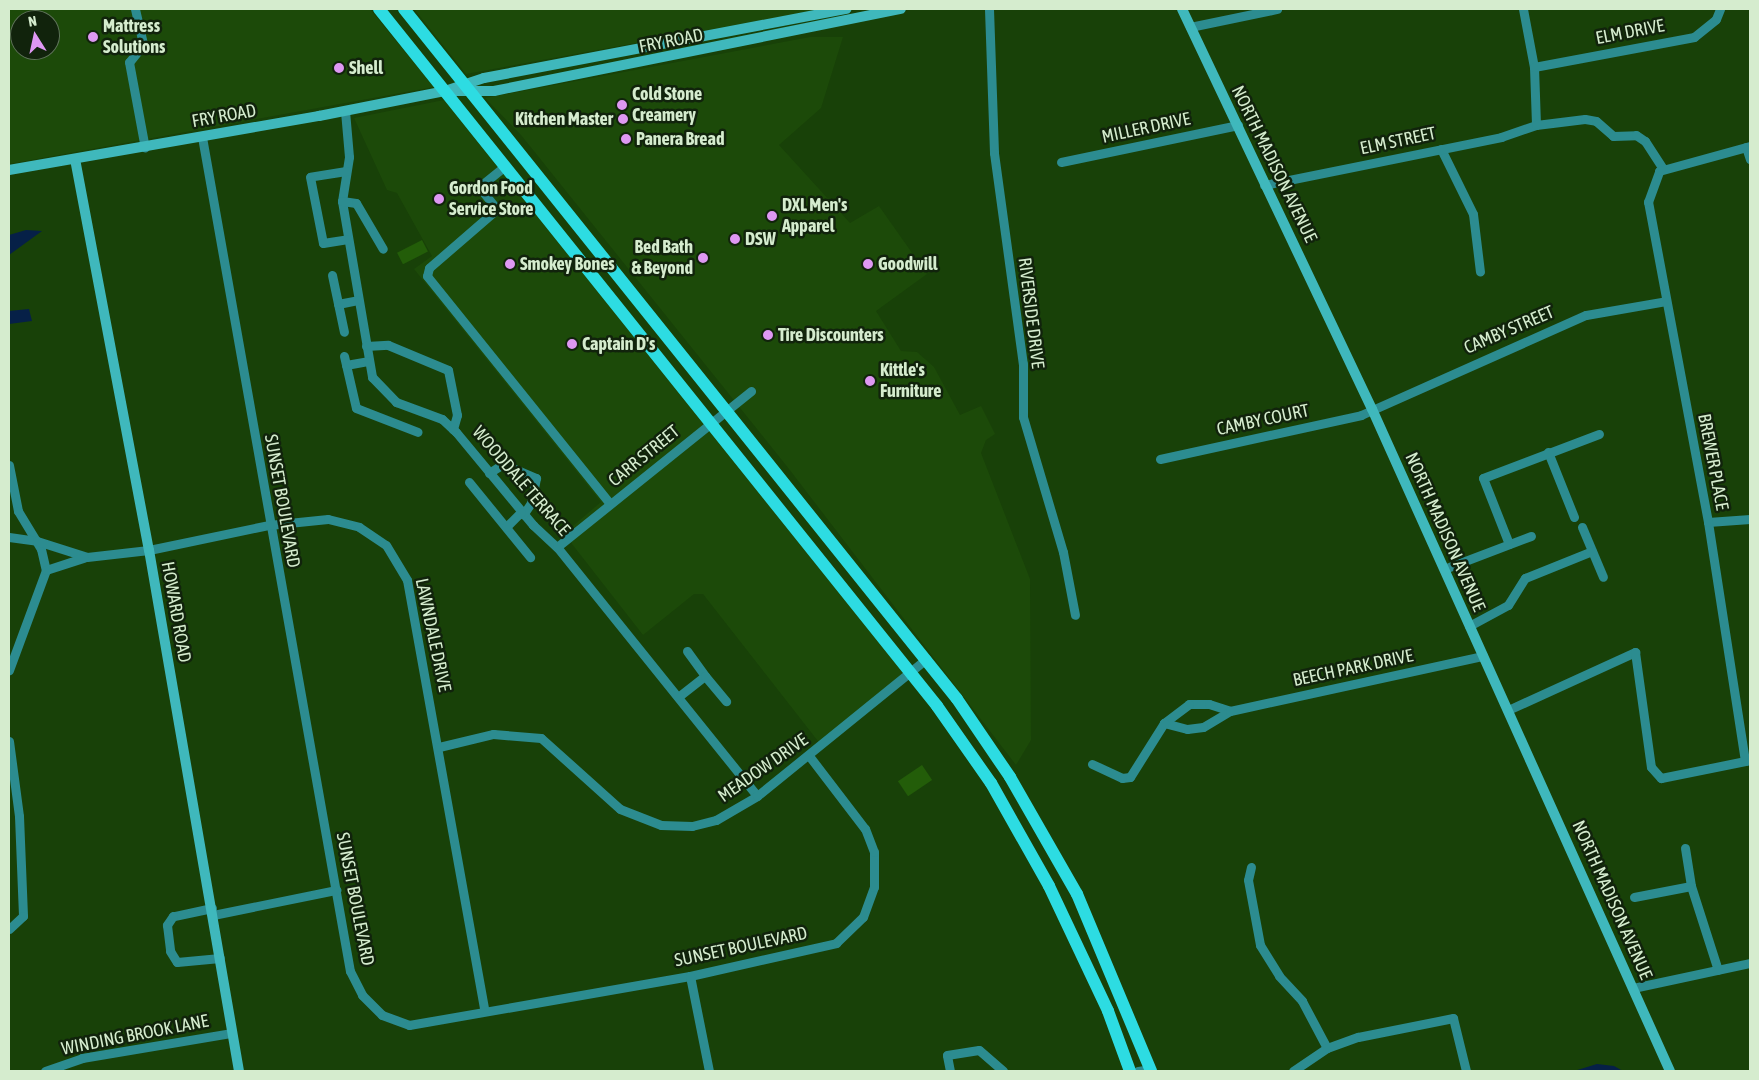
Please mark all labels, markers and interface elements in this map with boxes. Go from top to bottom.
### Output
north arrow [10,10,60,60]
text: N [27,13,38,30]
street label: ELM DRIVE [1594,15,1666,49]
place label: Mattress Solutions [103,16,165,58]
street label: FRY ROAD [637,24,705,58]
marker: Mattress Solutions [87,31,99,43]
place label: Shell [349,57,383,79]
marker: Shell [333,62,345,74]
street label: NORTH MADISON AVENUE [1227,82,1321,246]
place label: Cold Stone Creamery [632,84,702,126]
marker: Cold Stone Creamery [616,99,628,111]
street label: FRY ROAD [190,100,258,132]
place label: Kitchen Master [515,108,613,130]
street label: MILLER DRIVE [1100,108,1192,148]
marker: Kitchen Master [617,113,629,125]
street label: ELM STREET [1358,122,1438,160]
place label: Panera Bread [636,128,724,150]
marker: Panera Bread [620,133,632,145]
place label: Gordon Food Service Store [449,178,533,220]
marker: Gordon Food Service Store [433,193,445,205]
place label: DXL Men's Apparel [782,195,847,238]
marker: DXL Men's Apparel [766,210,778,222]
place label: DSW [745,228,776,250]
marker: DSW [729,233,741,245]
place label: Bed Bath & Beyond [632,237,693,280]
marker: Bed Bath & Beyond [697,252,709,264]
place label: Smokey Bones [520,253,615,275]
place label: Goodwill [878,253,937,275]
street label: RIVERSIDE DRIVE [1013,256,1049,370]
marker: Smokey Bones [504,258,516,270]
marker: Goodwill [862,258,874,270]
street label: CAMBY STREET [1461,301,1557,359]
place label: Tire Discounters [778,324,884,346]
marker: Tire Discounters [762,329,774,341]
place label: Captain D's [582,333,655,355]
marker: Captain D's [566,338,578,350]
place label: Kittle's Furniture [880,360,941,402]
marker: Kittle's Furniture [864,375,876,387]
street label: CAMBY COURT [1215,400,1311,440]
street label: BREWER PLACE [1693,412,1733,512]
street label: CARR STREET [604,421,684,491]
street label: WOODDALE TERRACE [468,422,574,540]
street label: SUNSET BOULEVARD [260,433,304,569]
street label: NORTH MADISON AVENUE [1400,449,1490,615]
street label: HOWARD ROAD [157,560,195,664]
street label: LAWNDALE DRIVE [410,576,456,694]
street label: BEECH PARK DRIVE [1291,645,1415,691]
street label: MEADOW DRIVE [714,729,812,807]
street label: NORTH MADISON AVENUE [1567,817,1657,983]
street label: SUNSET BOULEVARD [332,831,378,967]
street label: SUNSET BOULEVARD [673,922,809,972]
street label: WINDING BROOK LANE [60,1010,210,1060]

